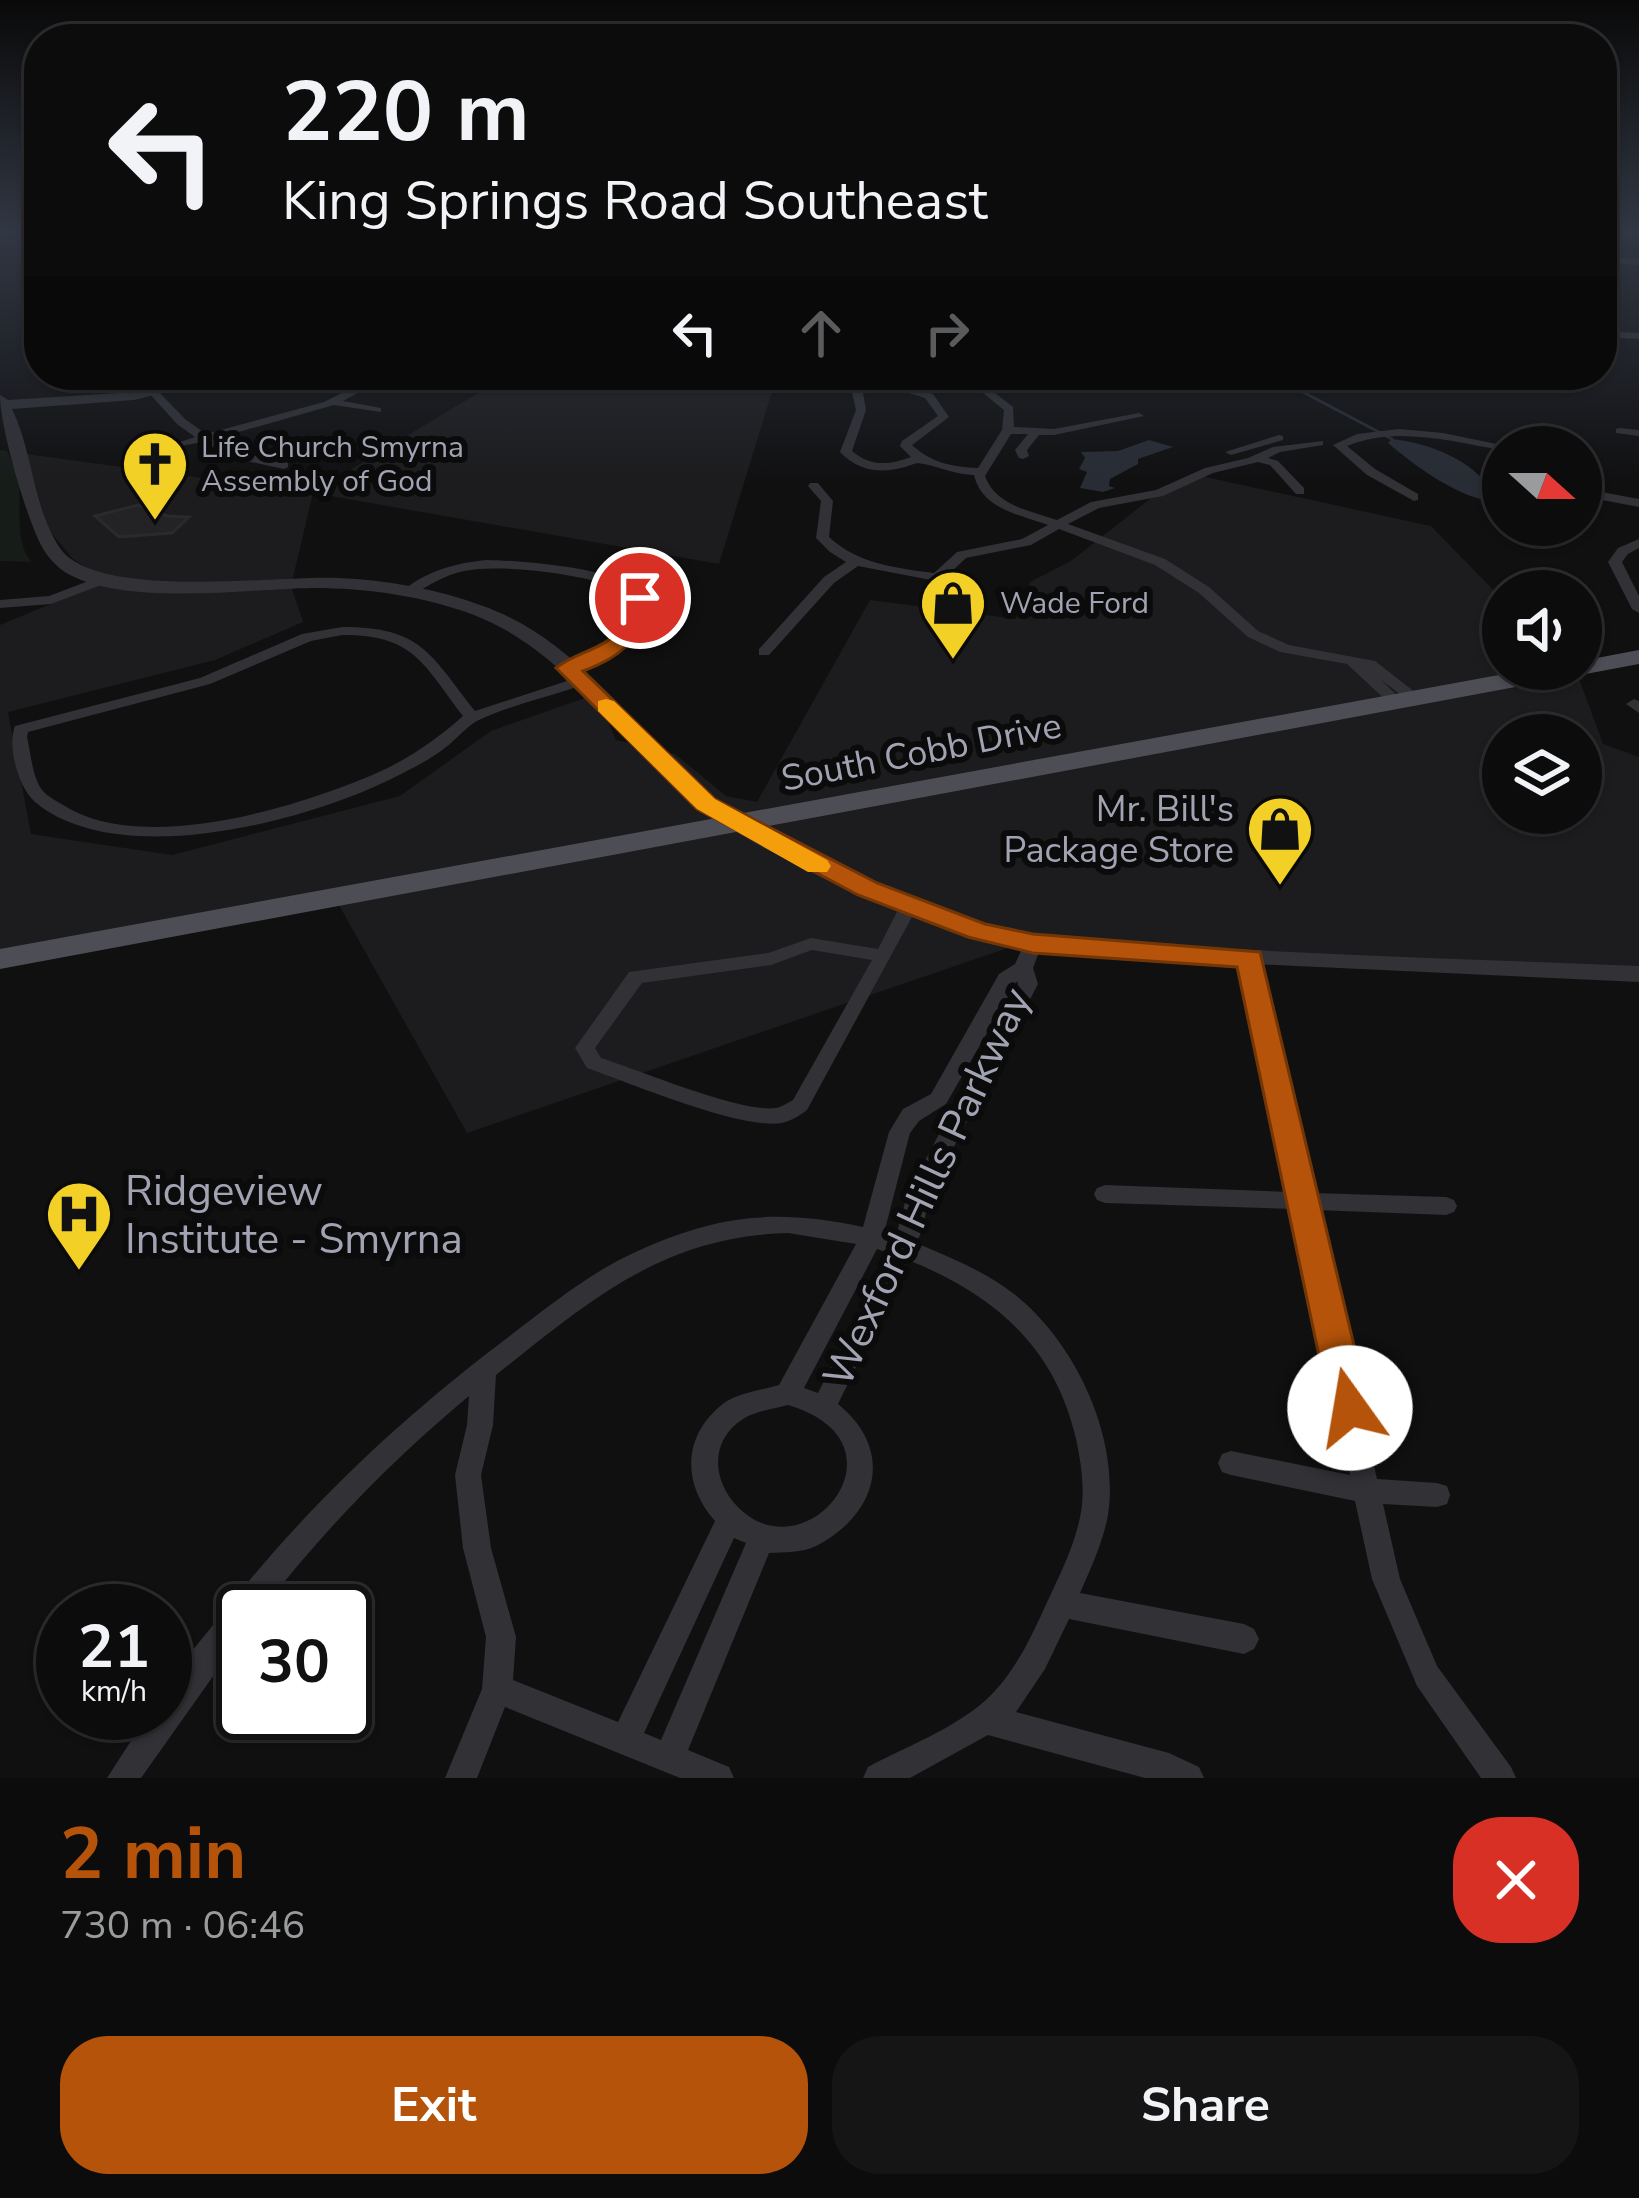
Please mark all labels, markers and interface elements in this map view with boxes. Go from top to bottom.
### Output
text: 220 m [282,55,530,170]
icon: left [84,72,240,228]
text: King Springs Road Southeast [282,164,988,238]
icon: left [662,300,728,366]
icon: ahead [788,300,854,366]
icon: right [914,300,980,366]
north arrow [1482,426,1602,546]
map controls [1482,426,1602,834]
place label: Life Church Smyrna Assembly of God [201,427,464,502]
church icon: Life Church Smyrna Assembly of God [120,429,190,523]
pin [589,547,691,649]
icon: arrive [607,565,673,631]
shop icon: Wade Ford [918,568,988,662]
button: sound [1482,570,1602,690]
place label: Wade Ford [1000,583,1149,624]
street label: South Cobb Drive [777,701,1065,804]
button: layers [1482,714,1602,834]
place label: Mr. Bill's Package Store [1004,785,1234,875]
shop icon: Mr. Bill's Package Store [1245,794,1315,888]
street label: Wexford Hills Parkway [810,979,1045,1396]
place label: Ridgeview Institute - Smyrna [125,1163,463,1268]
hospital icon: Ridgeview Institute - Smyrna [44,1179,114,1273]
position arrow [1287,1345,1413,1471]
speed limit sign: 30 [216,1584,372,1740]
text: 21 [78,1606,150,1688]
text: km/h [81,1671,147,1712]
text: 2 min [60,1805,246,1903]
button: close [1453,1817,1579,1943]
text: 730 m · 06:46 [60,1899,305,1952]
button: Exit [60,2036,808,2174]
button: Share [832,2036,1579,2174]

